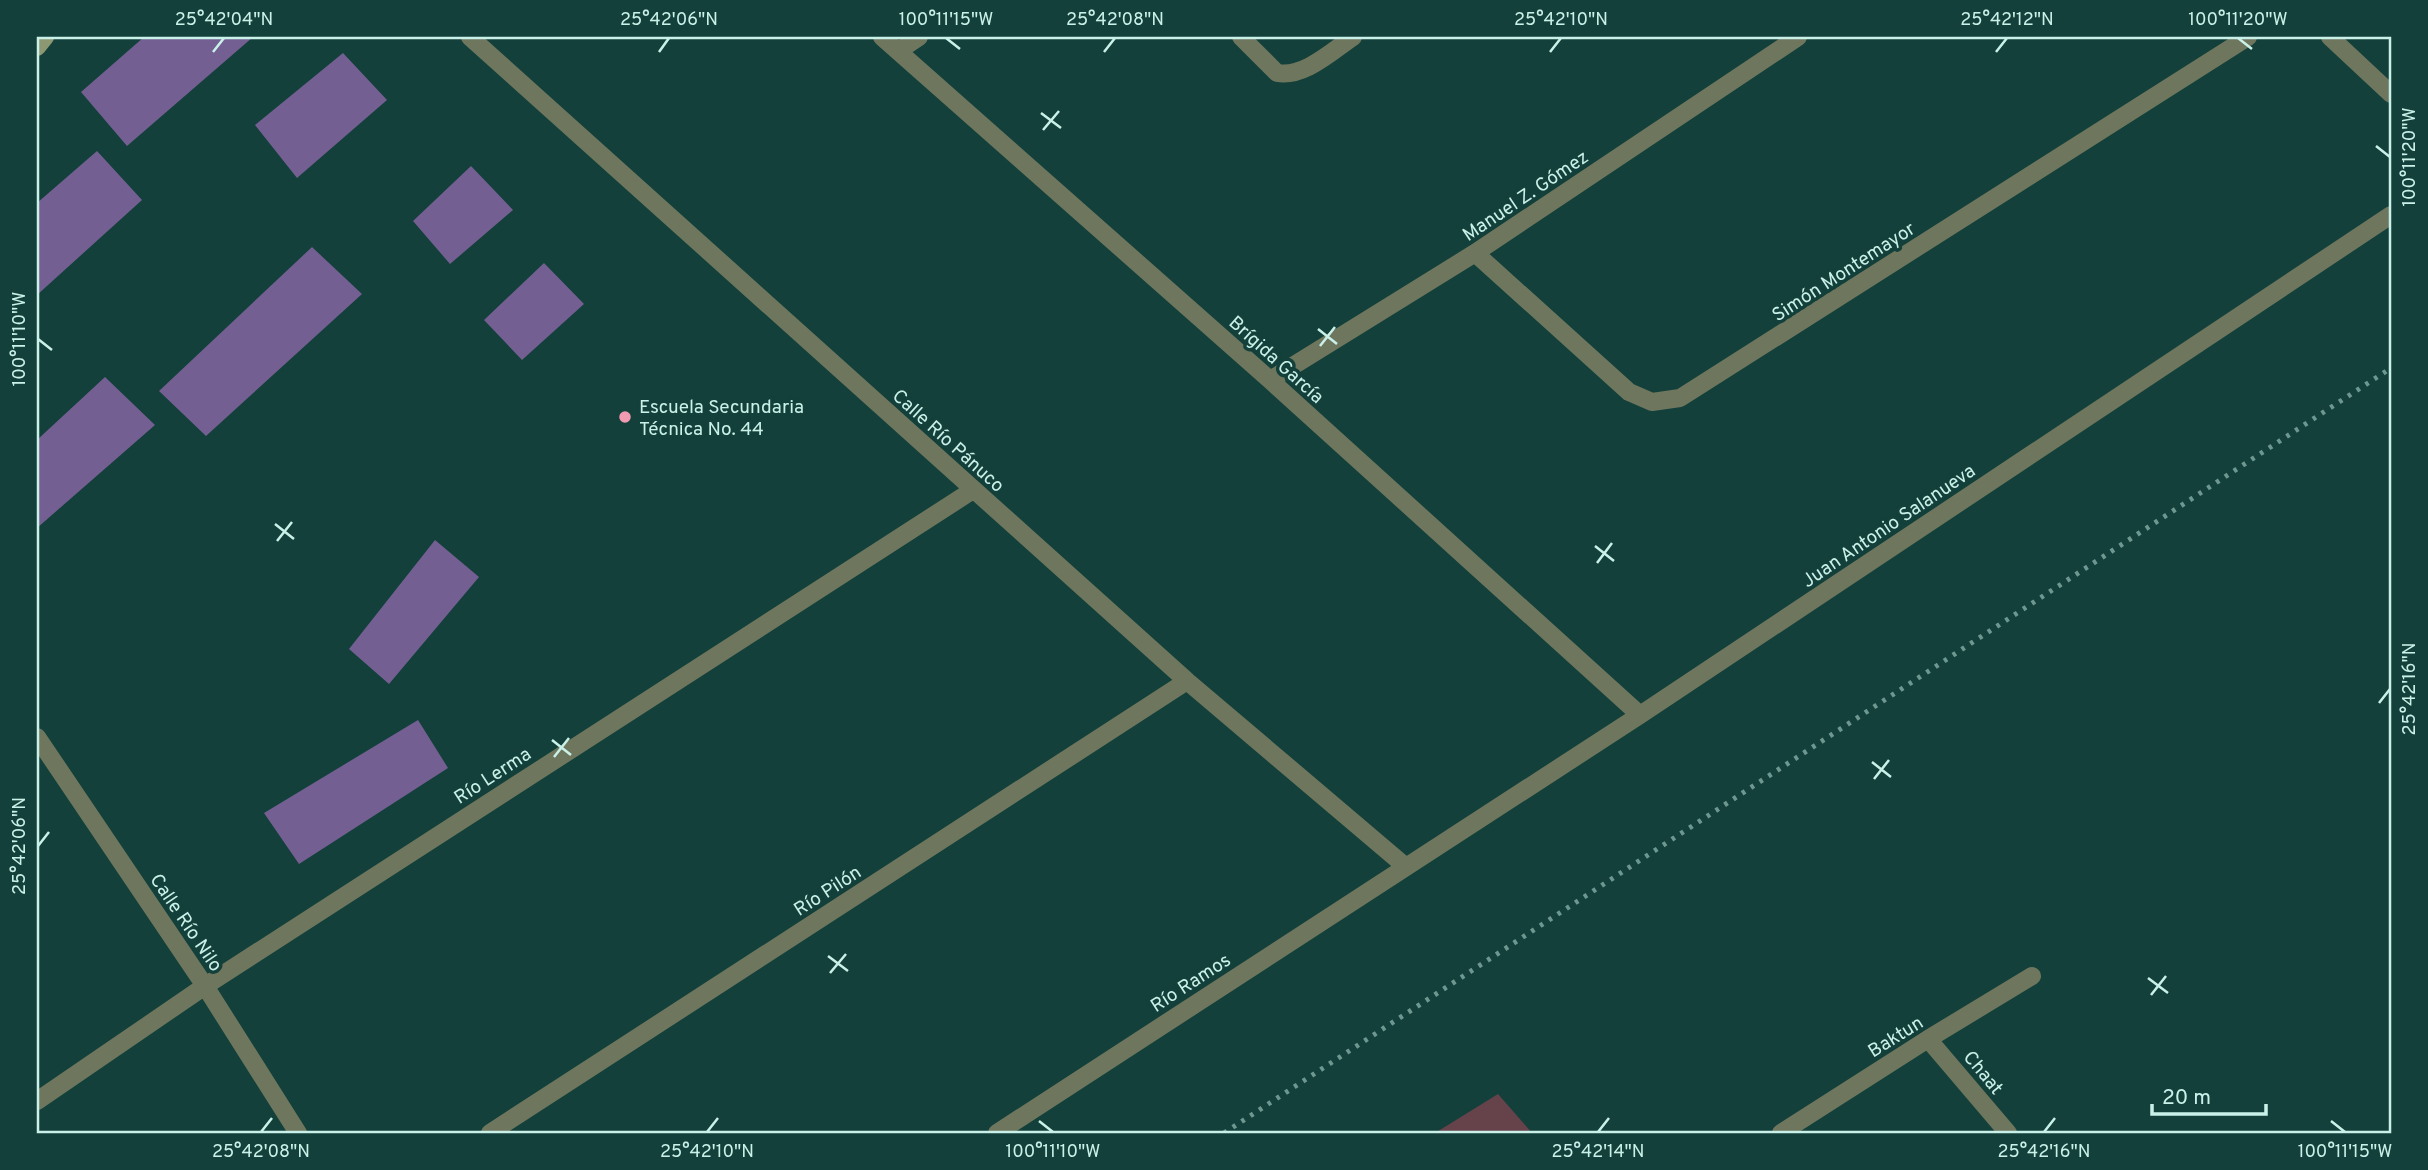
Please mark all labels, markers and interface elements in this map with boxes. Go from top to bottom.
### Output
text: 25°42'04"N [175,9,273,32]
text: 25°42'06"N [620,9,718,32]
text: 100°11'15"W [899,9,993,32]
text: 25°42'08"N [1066,9,1164,32]
text: 25°42'10"N [1514,9,1608,32]
text: 25°42'12"N [1960,9,2054,32]
text: 100°11'20"W [2188,9,2288,32]
text: 100°11'20"W [2399,107,2422,207]
street label: Manuel Z. Gómez [1459,146,1594,248]
street label: Simón Montemayor [1768,217,1921,328]
text: 100°11'10"W [9,292,32,386]
street label: Brígida García [1223,311,1328,410]
street label: Calle Río Pánuco [887,385,1009,498]
place label: Escuela Secundaria Técnica No. 44 [639,396,804,442]
marker: Escuela Secundaria Técnica No. 44 [617,409,633,425]
street label: Juan Antonio Salanueva [1798,460,1981,594]
text: 25°42'16"N [2399,642,2422,736]
street label: Río Lerma [450,743,536,810]
text: 25°42'06"N [9,797,32,895]
street label: Río Pilón [790,861,866,922]
street label: Calle Río Nilo [144,869,227,977]
street label: Río Ramos [1146,949,1236,1019]
street label: Baktun [1864,1011,1928,1064]
street label: Chaat [1957,1046,2008,1100]
scale bar [2152,1072,2265,1116]
text: 20 m [2162,1085,2211,1112]
text: 25°42'08"N [212,1141,310,1164]
text: 25°42'10"N [660,1141,754,1164]
text: 100°11'10"W [1006,1141,1100,1164]
text: 25°42'14"N [1551,1141,1645,1164]
text: 25°42'16"N [1997,1141,2091,1164]
text: 100°11'15"W [2298,1141,2392,1164]

